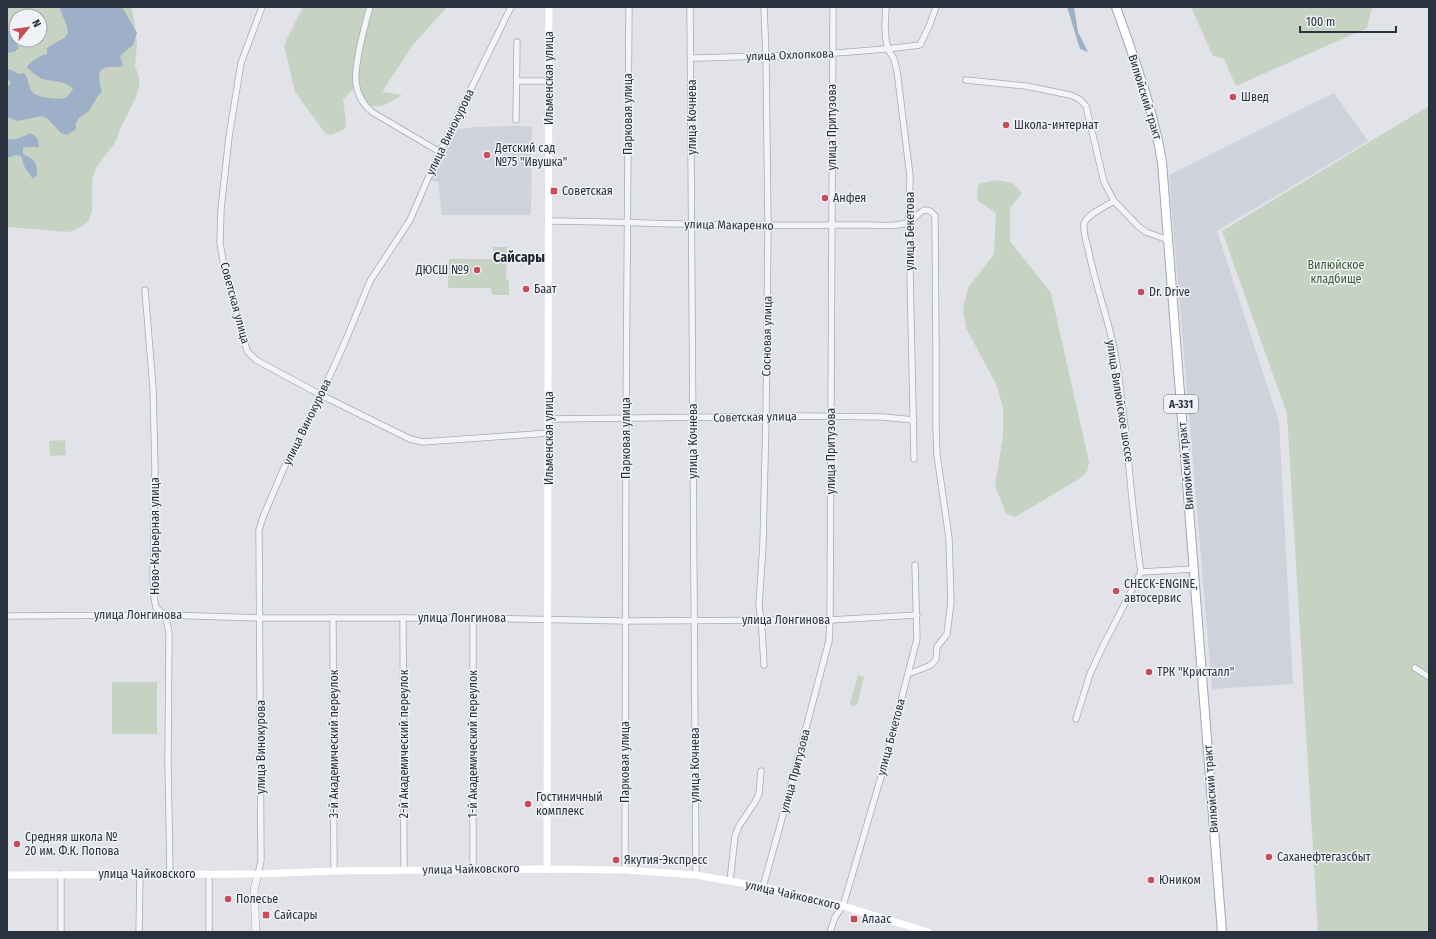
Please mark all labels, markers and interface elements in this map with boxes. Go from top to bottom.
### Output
north arrow [8,8,48,48]
scale bar [1300,8,1396,34]
text: 100 m [1306,15,1335,29]
text: N [29,17,44,29]
street label: Ильменская улица [542,31,556,125]
street label: улица Охлопкова [746,46,834,64]
street label: Вилюйский тракт [1125,53,1165,141]
street label: Парковая улица [621,73,635,155]
street label: улица Кочнева [685,79,699,155]
street label: улица Притузова [825,84,839,170]
street label: улица Винокурова [423,87,477,177]
place label: Швед [1241,90,1269,104]
marker: Швед [1228,92,1238,102]
place label: Школа-интернат [1014,118,1099,132]
marker: Школа-интернат [1001,120,1011,130]
place label: Детский сад №75 "Ивушка" [494,141,567,169]
marker: Детский сад №75 "Ивушка" [482,150,492,160]
place label: Советская [562,184,613,198]
marker: Советская [549,186,559,196]
place label: Анфея [833,191,866,205]
street label: улица Бекетова [903,191,917,270]
marker: Анфея [820,193,830,203]
street label: улица Макаренко [684,217,774,233]
district label: Сайсары [493,249,545,266]
park label: Вилюйское кладбище [1307,258,1365,286]
street label: Советская улица [217,261,253,345]
place label: ДЮСШ №9 [415,263,469,277]
marker: ДЮСШ №9 [472,265,482,275]
place label: Баат [534,282,557,296]
marker: Баат [521,284,531,294]
place label: Dr. Drive [1149,285,1190,299]
marker: Dr. Drive [1136,287,1146,297]
street label: Сосновая улица [759,295,775,376]
street label: улица Вилюйское шоссе [1103,339,1137,463]
street label: улица Винокурова [280,377,334,467]
street label: Ильменская улица [542,391,556,485]
road number: А-331 [1164,395,1198,413]
street label: Парковая улица [619,397,633,479]
street label: улица Кочнева [686,403,700,479]
street label: улица Притузова [824,408,838,494]
street label: Советская улица [713,409,797,425]
street label: Вилюйский тракт [1175,421,1197,511]
street label: Ново-Карьерная улица [148,477,162,595]
place label: CHECK-ENGINE, автосервис [1124,577,1198,605]
marker: CHECK-ENGINE, автосервис [1111,586,1121,596]
street label: улица Лонгинова [94,608,182,622]
street label: улица Лонгинова [418,611,506,625]
street label: улица Лонгинова [742,613,830,627]
place label: ТРК "Кристалл" [1157,665,1234,679]
marker: ТРК "Кристалл" [1144,667,1154,677]
street label: 3-й Академический переулок [327,669,341,818]
street label: 2-й Академический переулок [397,669,411,818]
street label: 1-й Академический переулок [466,670,480,818]
street label: улица Бекетова [874,697,908,777]
street label: улица Винокурова [254,700,268,794]
street label: Парковая улица [618,721,632,803]
street label: улица Кочнева [688,727,702,803]
street label: улица Притузова [777,727,813,815]
street label: Вилюйский тракт [1201,744,1221,833]
place label: Гостиничный комплекс [536,790,603,818]
marker: Гостиничный комплекс [523,799,533,809]
place label: Средняя школа № 20 им. Ф.К. Попова [25,830,120,858]
marker: Средняя школа № 20 им. Ф.К. Попова [12,839,22,849]
place label: Саханефтегазсбыт [1277,850,1371,864]
marker: Саханефтегазсбыт [1264,852,1274,862]
place label: Якутия-Экспресс [624,853,707,867]
marker: Якутия-Экспресс [611,855,621,865]
street label: улица Чайковского [422,861,520,877]
street label: улица Чайковского [98,867,196,881]
place label: Юником [1159,873,1201,887]
marker: Юником [1146,875,1156,885]
street label: улица Чайковского [744,877,842,913]
place label: Полесье [236,892,278,906]
marker: Полесье [223,894,233,904]
place label: Сайсары [274,908,318,922]
marker: Сайсары [261,910,271,920]
place label: Алаас [862,912,891,926]
marker: Алаас [849,914,859,924]

